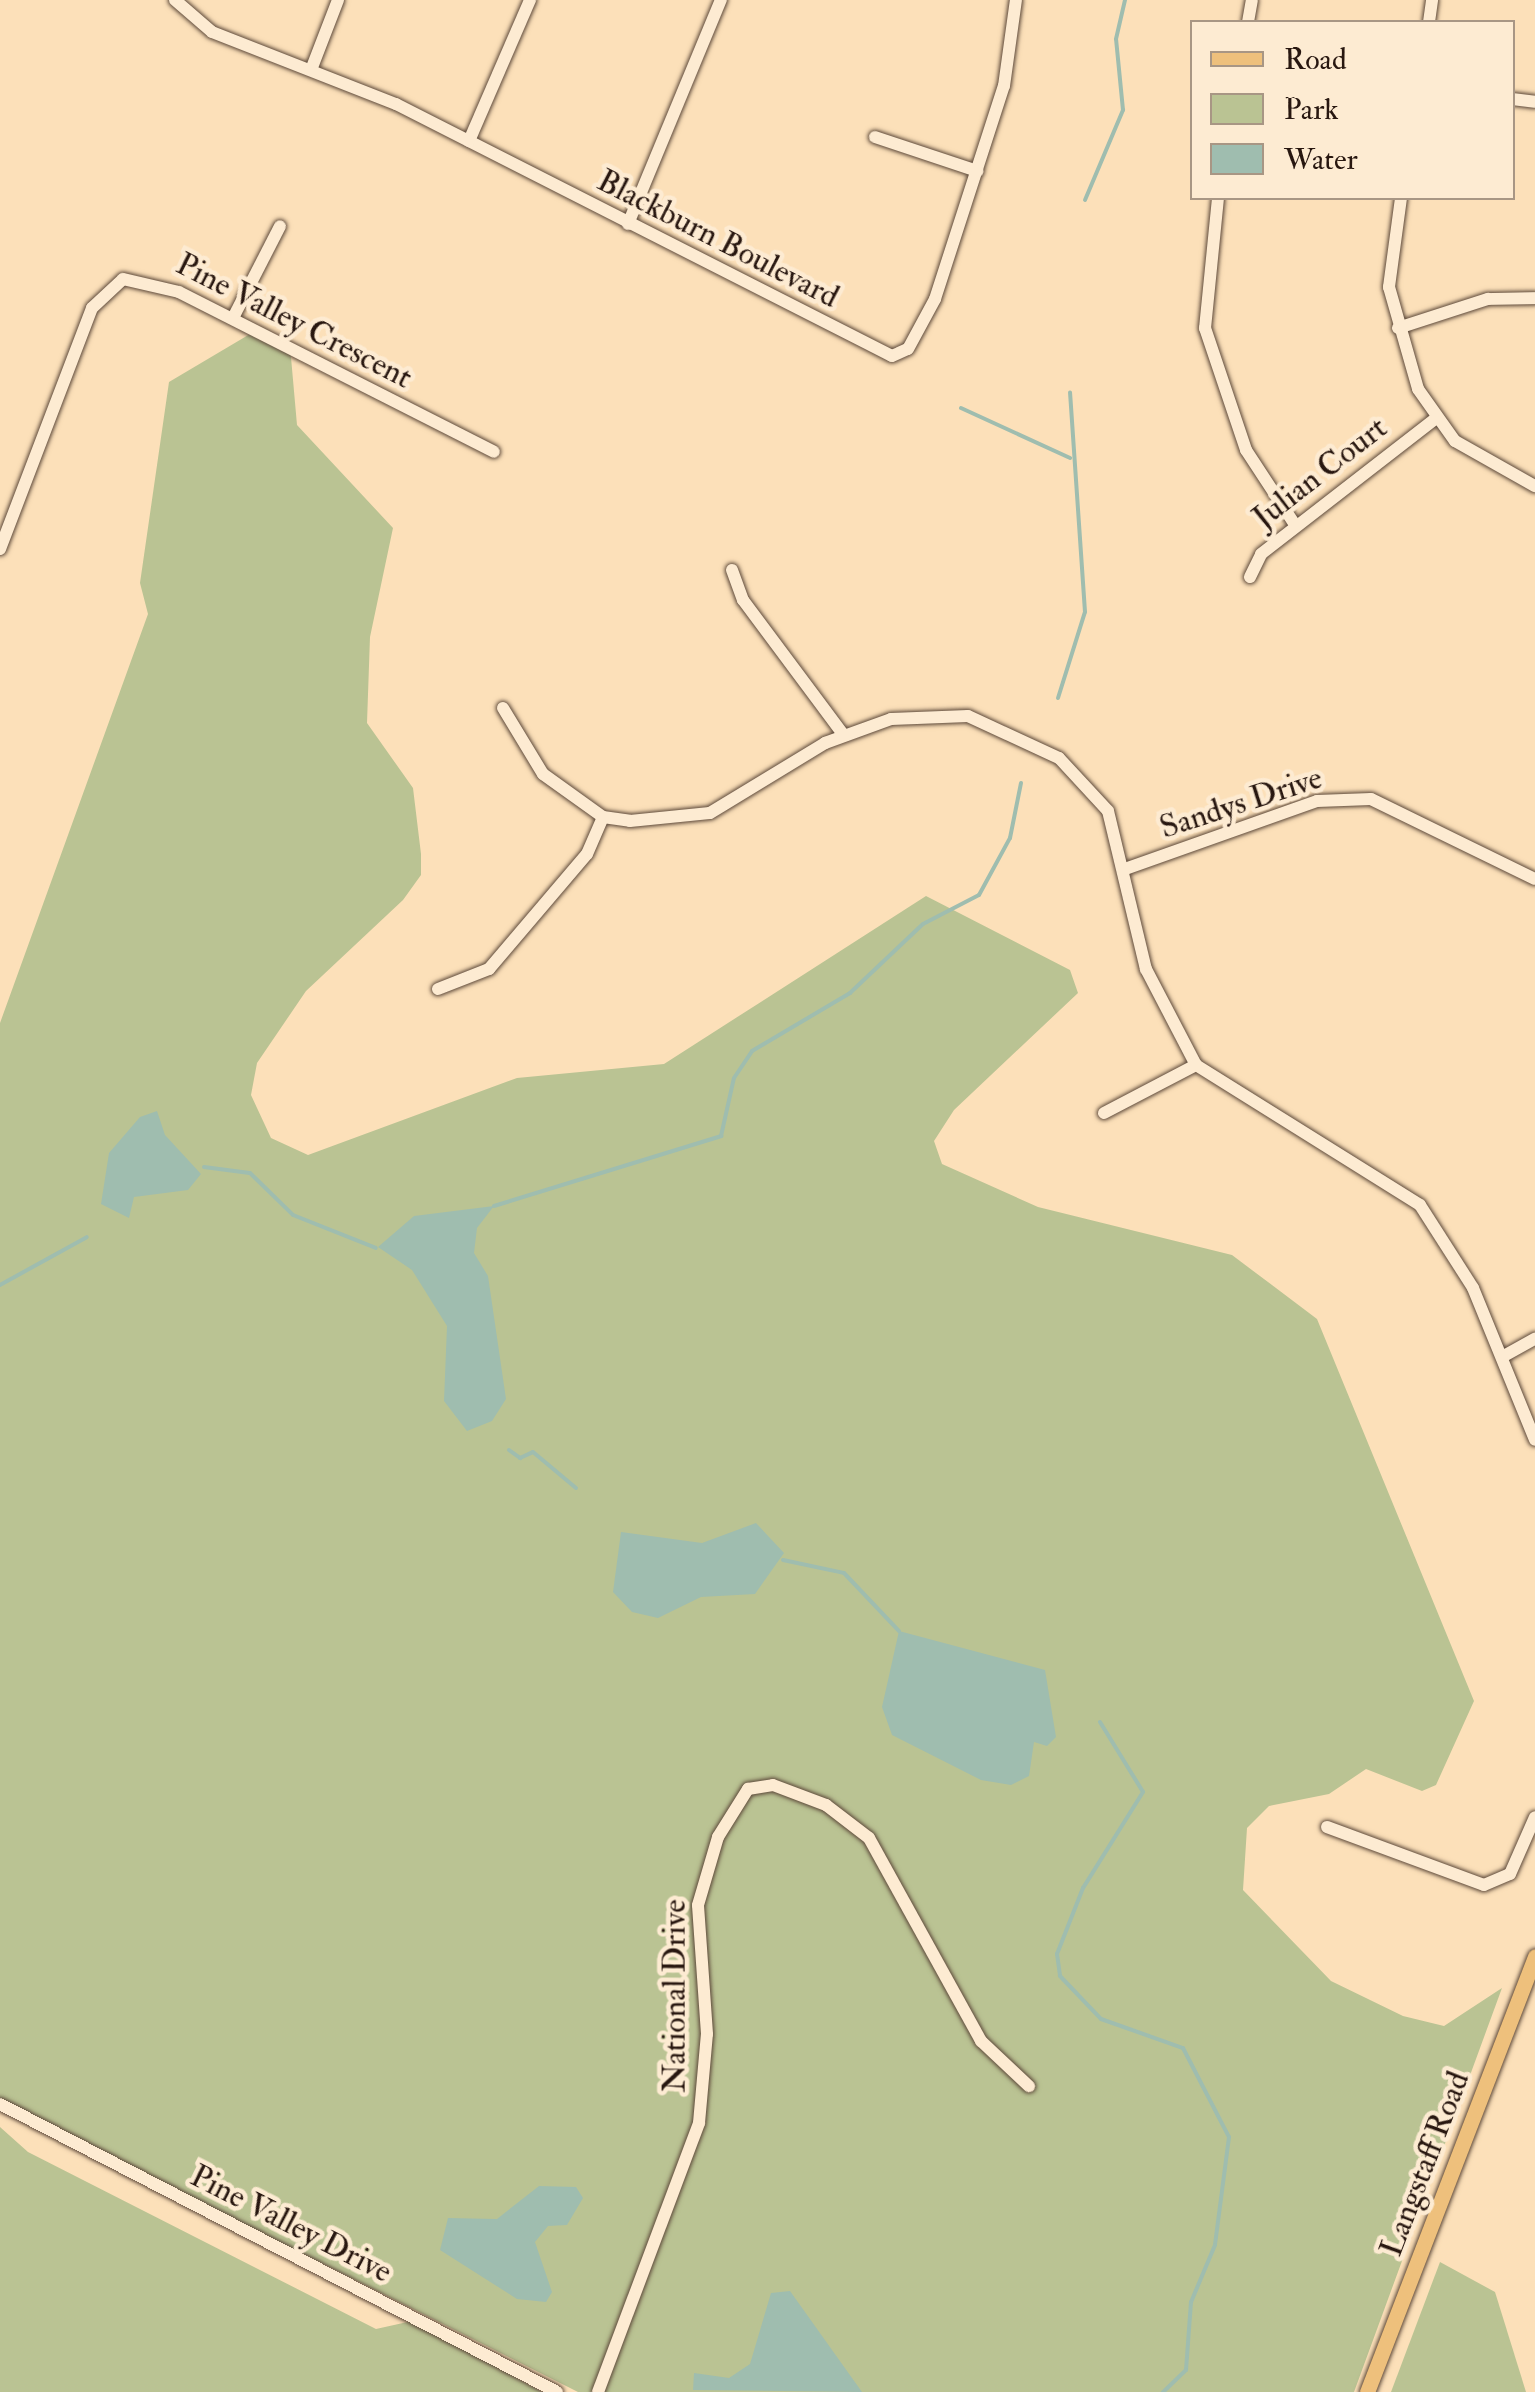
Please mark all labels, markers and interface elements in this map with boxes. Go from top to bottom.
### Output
legend [1190,20,1515,200]
text: Road [1284,41,1347,78]
text: Park [1284,91,1339,128]
text: Water [1284,141,1358,178]
street label: Blackburn Boulevard [591,161,845,317]
street label: Pine Valley Crescent [170,245,418,397]
street label: Julian Court [1245,409,1395,537]
street label: Sandys Drive [1155,759,1327,847]
street label: National Drive [656,1899,694,2093]
street label: Langstaff Road [1372,2066,1478,2262]
street label: Pine Valley Drive [184,2157,398,2291]

